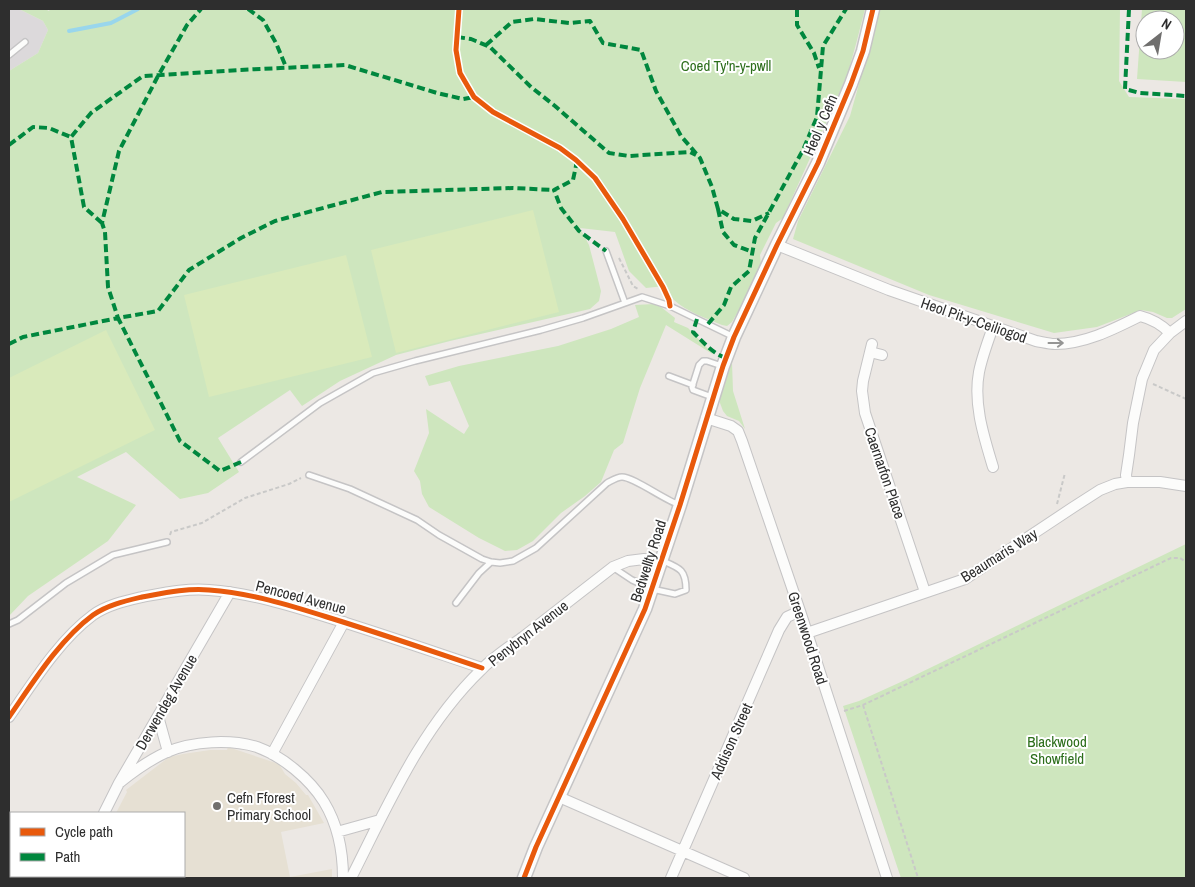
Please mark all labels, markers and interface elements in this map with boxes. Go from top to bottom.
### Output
north arrow [1135,10,1185,60]
text: N [1159,14,1175,34]
park label: Coed Ty'n-y-pwll [681,55,771,76]
street label: Heol y Cefn [798,91,842,159]
street label: Heol Pit-y-Ceiliogod [918,292,1030,348]
one-way arrow [1048,338,1064,348]
street label: Caernarfon Place [859,424,911,522]
street label: Bedwellty Road [625,517,671,605]
street label: Beaumaris Way [957,523,1042,587]
street label: Pencoed Avenue [253,575,349,619]
street label: Greenwood Road [783,589,833,687]
street label: Penybryn Avenue [484,595,572,671]
street label: Derwendeg Avenue [130,650,202,754]
street label: Addison Street [704,699,757,783]
park label: Blackwood Showfield [1027,731,1087,769]
place label: Cefn Fforest Primary School [227,787,311,825]
marker: Cefn Fforest Primary School [211,800,223,812]
legend [10,812,185,877]
text: Cycle path [55,821,113,842]
text: Path [55,846,80,867]

